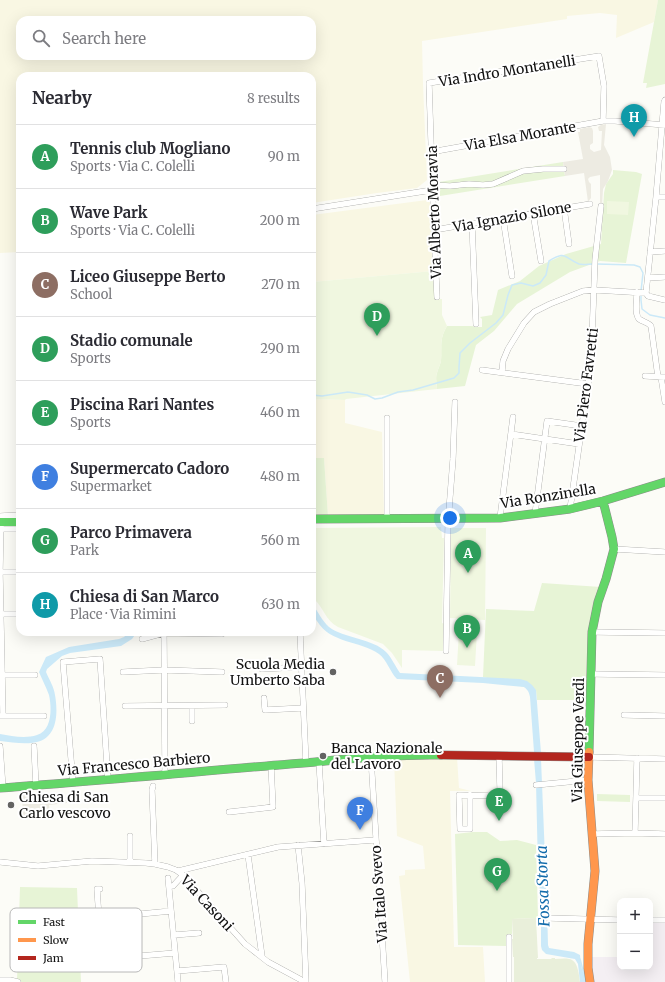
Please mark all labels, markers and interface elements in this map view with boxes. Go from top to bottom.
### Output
search box [16,16,316,60]
icon: search [30,27,52,49]
text: Search here [62,29,146,48]
street label: Via Indro Montanelli [436,51,577,91]
text: Nearby [32,87,92,109]
text: 8 results [247,90,300,107]
pin: H [621,104,647,137]
street label: Via Elsa Morante [462,117,577,155]
text: Tennis club Mogliano [70,139,230,158]
street label: Via Alberto Moravia [423,145,445,280]
text: A [40,148,50,165]
text: 90 m [268,148,300,165]
text: Sports · Via C. Colelli [70,158,195,175]
street label: Via Ignazio Silone [450,198,573,236]
text: Wave Park [70,203,148,222]
text: B [40,212,50,229]
text: 200 m [260,212,300,229]
text: Sports · Via C. Colelli [70,222,195,239]
text: Liceo Giuseppe Berto [70,267,226,286]
text: C [41,276,49,293]
text: 270 m [261,276,300,293]
text: School [70,286,112,303]
pin: D [364,303,390,336]
street label: Via Piero Favretti [570,326,602,444]
text: Stadio comunale [70,331,193,350]
text: D [40,340,50,357]
text: 290 m [260,340,300,357]
text: Sports [70,350,111,367]
text: Piscina Rari Nantes [70,395,214,414]
text: E [41,404,49,421]
text: 460 m [260,404,300,421]
text: Sports [70,414,111,431]
text: Supermercato Cadoro [70,459,229,478]
text: F [41,468,49,485]
text: 480 m [260,468,300,485]
text: Supermarket [70,478,152,495]
street label: Via Ronzinella [498,479,598,513]
your location [440,508,460,528]
text: Parco Primavera [70,523,192,542]
text: G [40,532,50,549]
text: 560 m [260,532,300,549]
pin: A [455,540,481,573]
text: Park [70,542,99,559]
text: Chiesa di San Marco [70,587,219,606]
text: H [40,596,50,613]
text: 630 m [261,596,300,613]
text: Place · Via Rimini [70,606,176,623]
pin: B [454,615,480,648]
place label: Scuola Media Umberto Saba [230,655,325,689]
pin: C [427,665,453,698]
marker: Scuola Media Umberto Saba [328,667,338,677]
street label: Via Giuseppe Verdi [568,677,588,804]
place label: Banca Nazionale del Lavoro [331,739,442,773]
street label: Via Francesco Barbiero [56,748,211,780]
marker: Banca Nazionale del Lavoro [318,751,328,761]
place label: Chiesa di San Carlo vescovo [19,788,111,822]
pin: E [486,788,512,821]
pin: F [347,797,373,830]
marker: Chiesa di San Carlo vescovo [6,800,16,810]
street label: Via Italo Svevo [367,845,391,944]
water label: Fossa Storta [532,845,553,928]
pin: G [484,858,510,891]
street label: Via Casoni [176,870,238,935]
map controls [617,898,653,970]
button: + [617,898,653,934]
legend [10,908,142,972]
text: Fast [43,915,66,929]
text: Slow [43,933,69,947]
button: − [617,934,653,970]
text: Jam [42,951,64,965]

